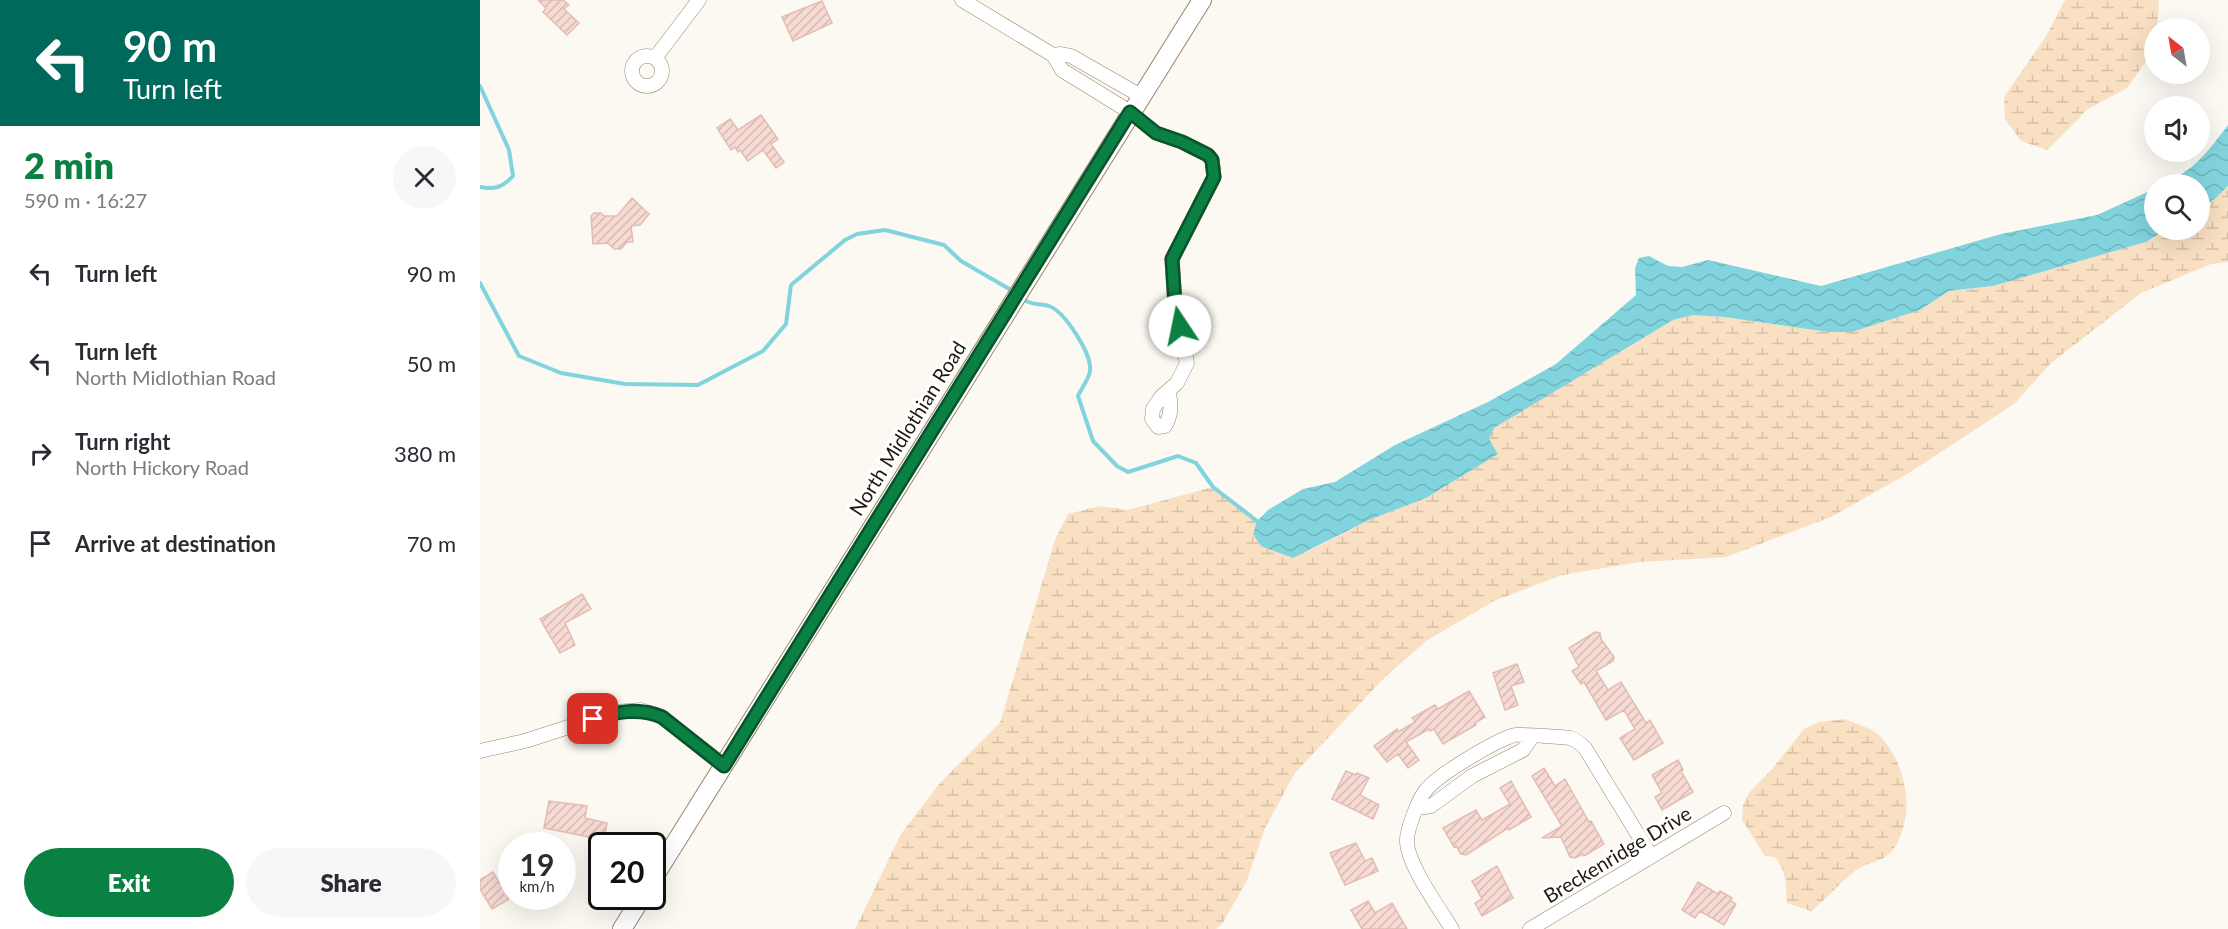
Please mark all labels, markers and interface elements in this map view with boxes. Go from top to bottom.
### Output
north arrow [2144,18,2210,84]
map controls [2144,18,2210,240]
text: 90 m [123,21,217,71]
icon: left [24,24,102,102]
text: Turn left [123,72,222,105]
button: sound [2144,96,2210,162]
text: 2 min [24,143,114,187]
button: close [393,146,456,209]
button: search [2144,174,2210,240]
text: 590 m · 16:27 [24,188,147,212]
icon: left [24,257,57,290]
text: Turn left [75,260,157,287]
text: 90 m [407,260,456,287]
position arrow [1148,294,1212,358]
street label: North Midlothian Road [844,336,970,520]
text: Turn left [75,338,157,365]
icon: left [24,347,57,380]
text: 50 m [407,350,456,377]
text: North Midlothian Road [75,365,276,389]
text: Turn right [75,428,170,455]
icon: right [24,437,57,470]
text: 380 m [394,440,456,467]
text: North Hickory Road [75,455,249,479]
icon: arrive [24,527,57,560]
text: Arrive at destination [75,530,276,557]
text: 70 m [407,530,456,557]
pin [567,693,618,744]
icon: arrive [576,702,609,735]
street label: Breckenridge Drive [1539,800,1695,908]
speed limit sign: 20 [588,832,666,910]
text: 19 [520,846,554,882]
button: Exit [24,848,234,917]
button: Share [246,848,456,917]
text: km/h [519,877,555,895]

